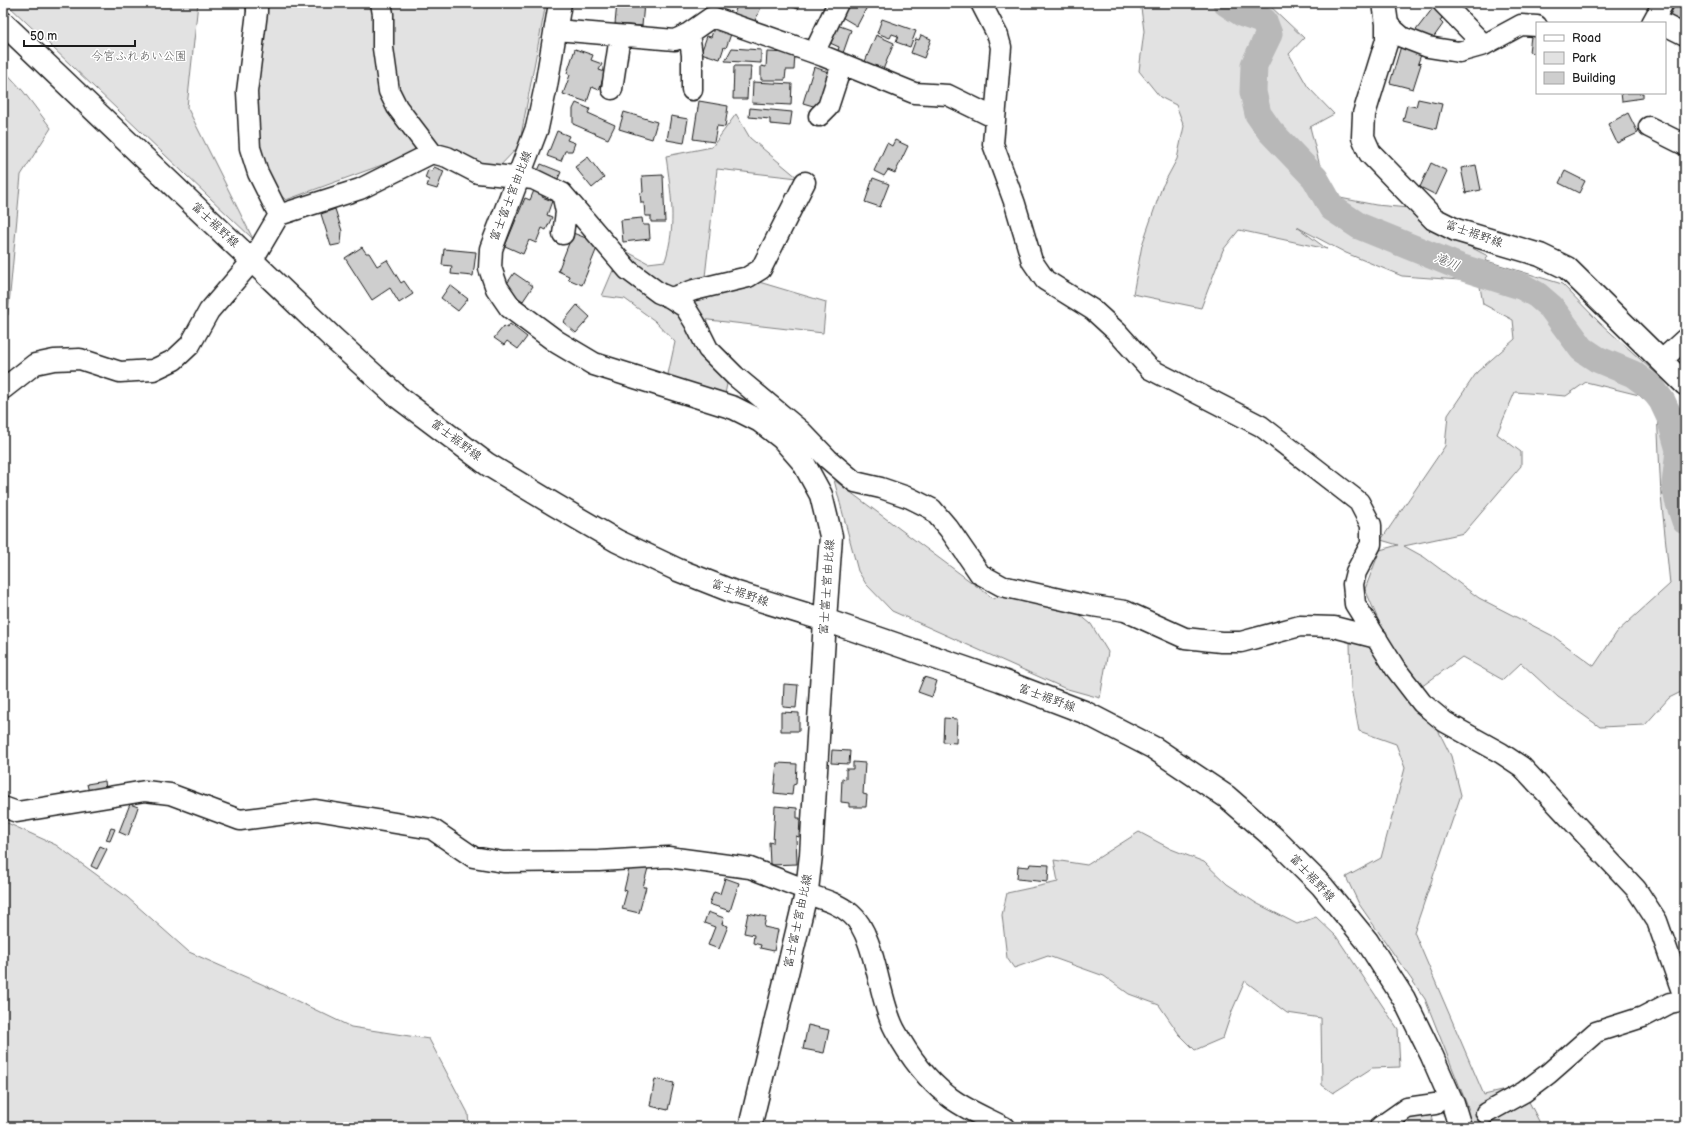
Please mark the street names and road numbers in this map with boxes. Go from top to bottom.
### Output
street label: 富士富士宮由比線 [487,148,535,244]
street label: 富士裾野線 [188,199,242,251]
street label: 富士裾野線 [1443,217,1505,251]
street label: 富士裾野線 [428,416,484,464]
street label: 富士富士宮由比線 [816,539,838,635]
street label: 富士裾野線 [709,576,771,610]
street label: 富士裾野線 [1016,681,1078,715]
street label: 富士裾野線 [1286,851,1338,905]
street label: 富士富士宮由比線 [781,872,815,970]

